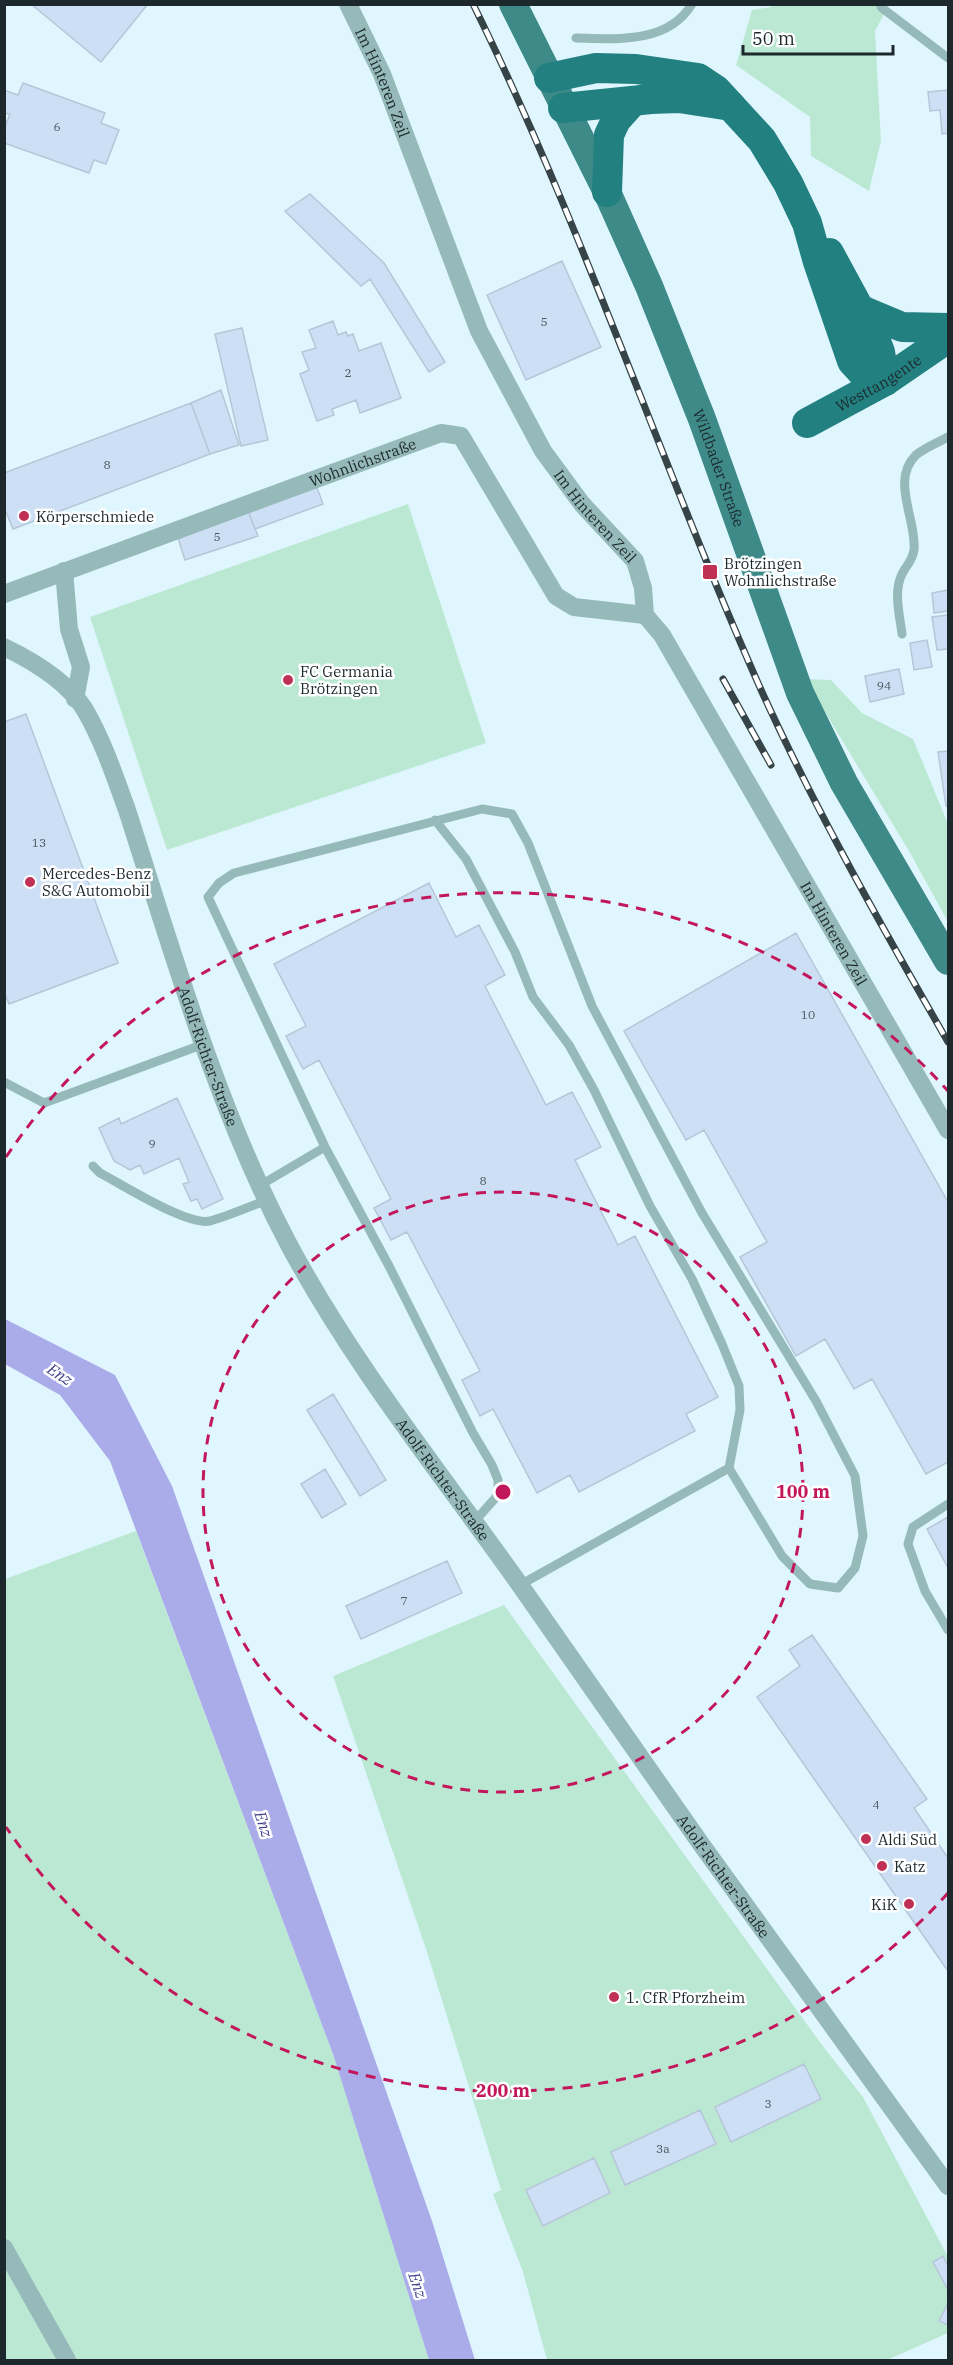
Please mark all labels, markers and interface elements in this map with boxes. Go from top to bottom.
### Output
scale bar [743,18,893,56]
street label: Im Hinteren Zeil [351,25,414,140]
text: 50 m [752,27,795,50]
house number: 6 [53,119,61,134]
house number: 5 [540,314,548,329]
street label: Westtangente [832,350,925,415]
house number: 2 [344,365,352,380]
street label: Wildbader Straße [689,406,749,529]
street label: Wohnlichstraße [306,434,419,490]
house number: 8 [103,457,111,472]
street label: Im Hinteren Zeil [550,465,641,566]
place label: Körperschmiede [36,507,154,526]
marker: Körperschmiede [17,509,31,523]
house number: 5 [213,529,221,544]
place label: Brötzingen Wohnlichstraße [724,554,837,590]
marker: Brötzingen Wohnlichstraße [701,563,719,581]
place label: FC Germania Brötzingen [300,662,393,698]
marker: FC Germania Brötzingen [281,673,295,687]
house number: 94 [877,678,891,693]
house number: 13 [32,835,46,850]
place label: Mercedes-Benz S&G Automobil [42,864,151,900]
marker: Mercedes-Benz S&G Automobil [23,875,37,889]
street label: Im Hinteren Zeil [797,878,872,989]
street label: Adolf-Richter-Straße [175,984,243,1129]
house number: 10 [801,1007,815,1022]
house number: 9 [148,1136,156,1151]
house number: 8 [479,1173,487,1188]
water label: Enz [43,1358,77,1390]
street label: Adolf-Richter-Straße [392,1414,494,1544]
text: 100 m [776,1480,831,1503]
centre of rings [493,1482,513,1502]
house number: 7 [400,1593,408,1608]
house number: 4 [872,1797,880,1812]
water label: Enz [250,1808,278,1840]
street label: Adolf-Richter-Straße [673,1811,775,1941]
place label: Aldi Süd [878,1830,937,1849]
marker: Aldi Süd [859,1832,873,1846]
place label: Katz [894,1857,925,1876]
marker: Katz [875,1859,889,1873]
place label: KiK [871,1895,897,1914]
marker: KiK [902,1897,916,1911]
place label: 1. CfR Pforzheim [626,1988,745,2007]
marker: 1. CfR Pforzheim [607,1990,621,2004]
text: 200 m [476,2079,531,2102]
house number: 3 [764,2096,772,2111]
house number: 3a [656,2141,670,2156]
water label: Enz [404,2269,432,2301]

